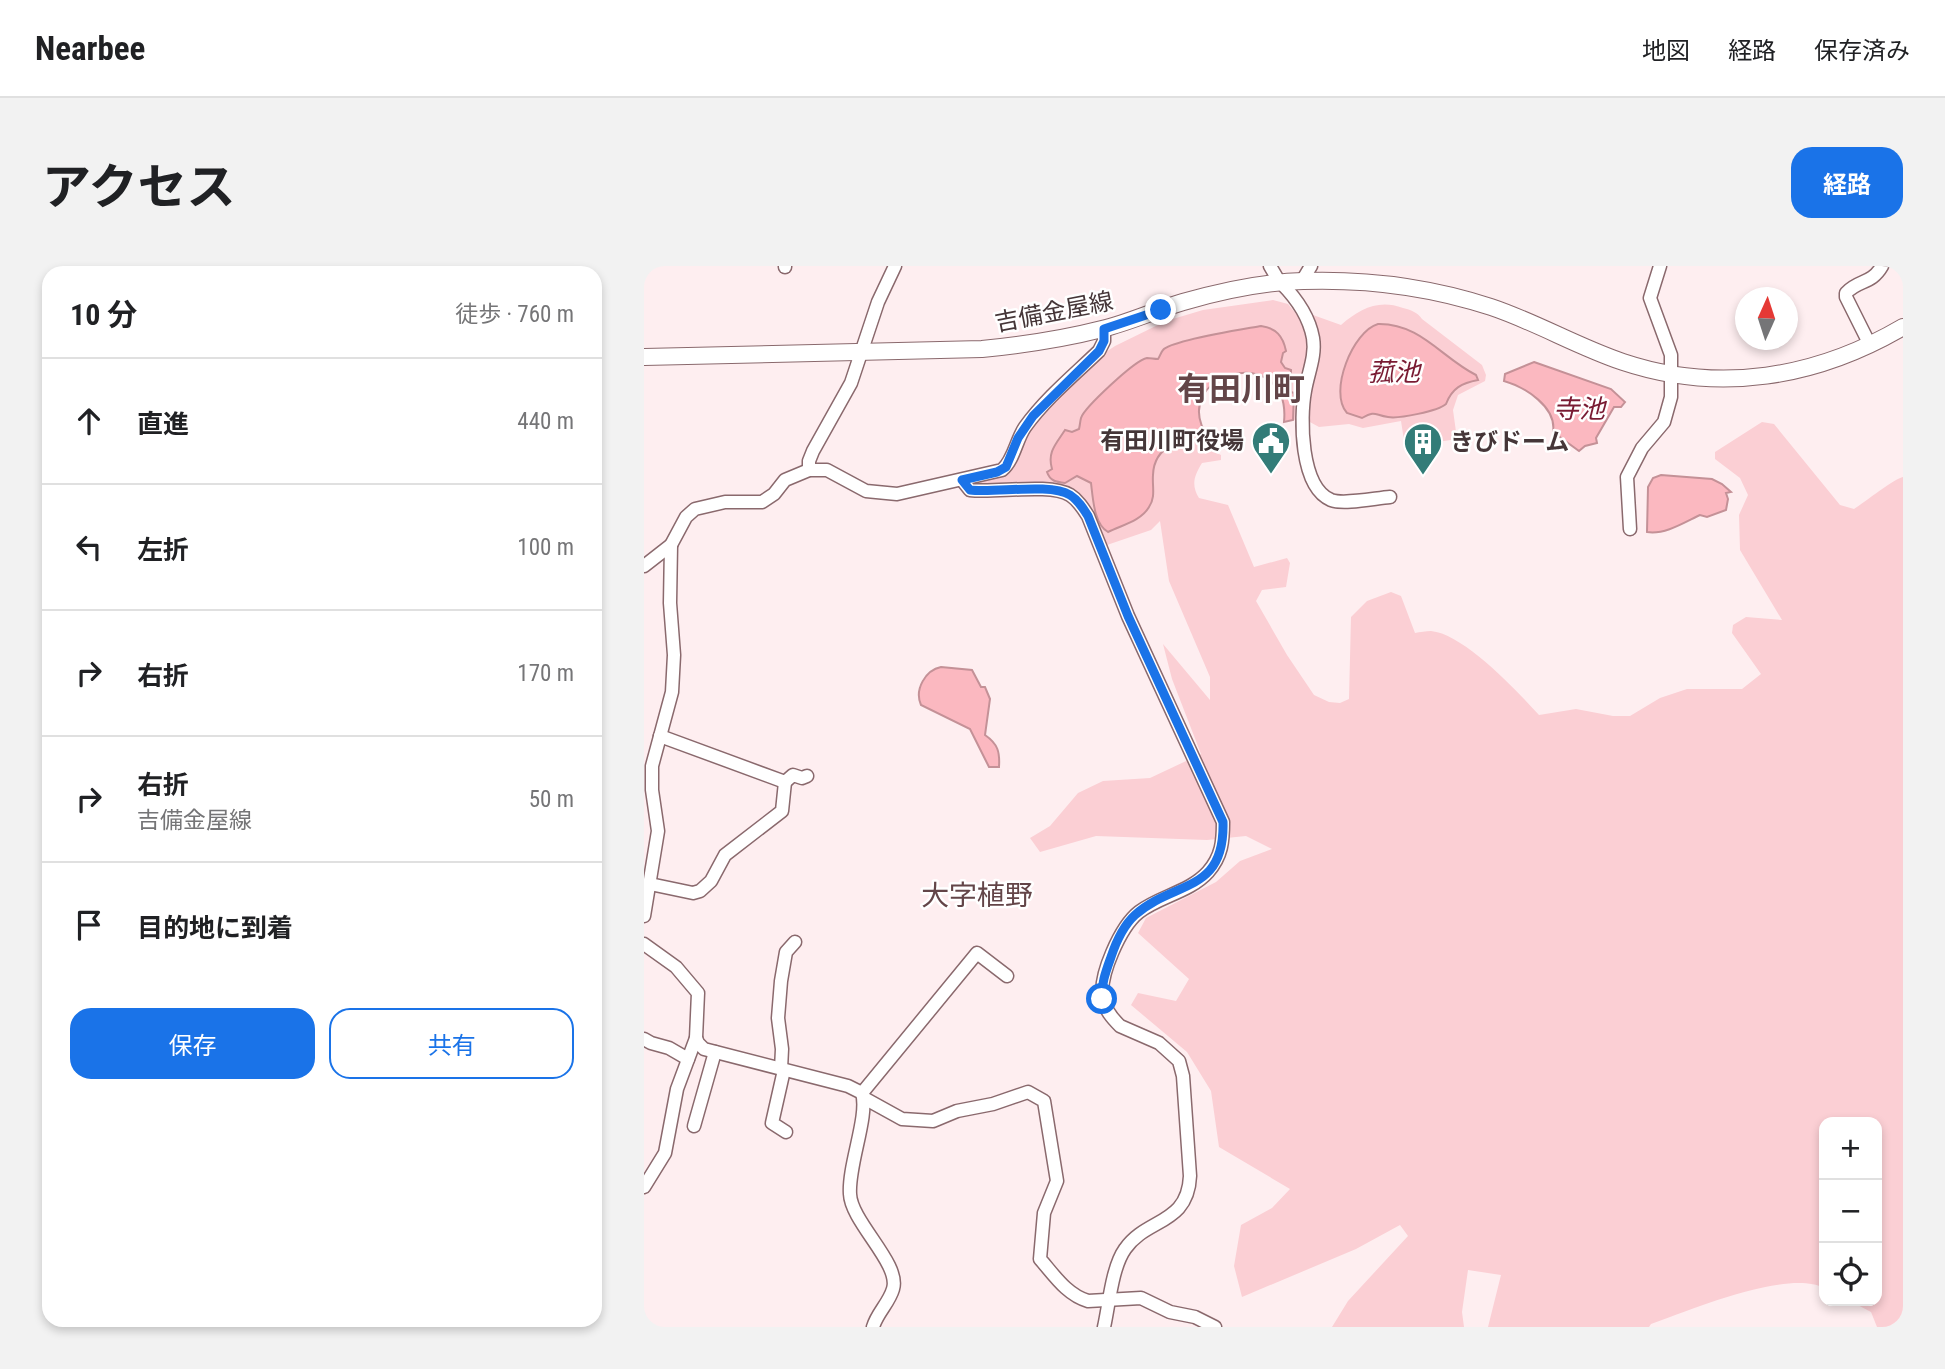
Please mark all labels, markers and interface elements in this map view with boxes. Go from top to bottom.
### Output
text: Nearbee [35,29,145,68]
text: 地図 [1642,37,1690,65]
text: 経路 [1728,37,1776,65]
text: 保存済み [1814,37,1910,65]
button: 経路 [1791,147,1903,218]
text: アクセス [42,159,236,216]
street label: 吉備金屋線 [992,287,1116,337]
north arrow [1735,287,1798,350]
route end [1145,294,1176,325]
text: 10 分 [70,297,137,332]
text: 徒歩 · 760 m [455,301,574,328]
water label: 菰池 [1368,357,1423,387]
district label: 有田川町 [1177,370,1305,408]
water label: 寺池 [1553,394,1608,424]
icon: ahead [70,402,108,440]
text: 440 m [517,408,574,435]
text: 直進 [137,409,189,439]
public building icon: 有田川町役場 [1250,420,1292,475]
building icon: きびドーム [1402,421,1444,476]
place label: 有田川町役場 [1100,427,1244,455]
place label: きびドーム [1450,428,1569,456]
icon: left [70,528,108,566]
text: 100 m [517,534,574,561]
text: 左折 [137,535,189,565]
icon: right [70,654,108,692]
text: 170 m [517,660,574,687]
text: 右折 [137,661,189,691]
text: 右折 [137,770,189,800]
icon: right [70,780,108,818]
text: 50 m [529,786,574,813]
text: 吉備金屋線 [137,807,252,834]
district label: 大字植野 [921,879,1033,912]
icon: arrive [70,906,108,944]
text: 目的地に到着 [137,913,293,943]
route start [1086,983,1117,1014]
button: 保存 [70,1008,315,1079]
button: 共有 [329,1008,574,1079]
map controls [1819,1117,1882,1306]
button: + [1819,1117,1882,1180]
button: − [1819,1180,1882,1243]
button: locate [1819,1243,1882,1306]

